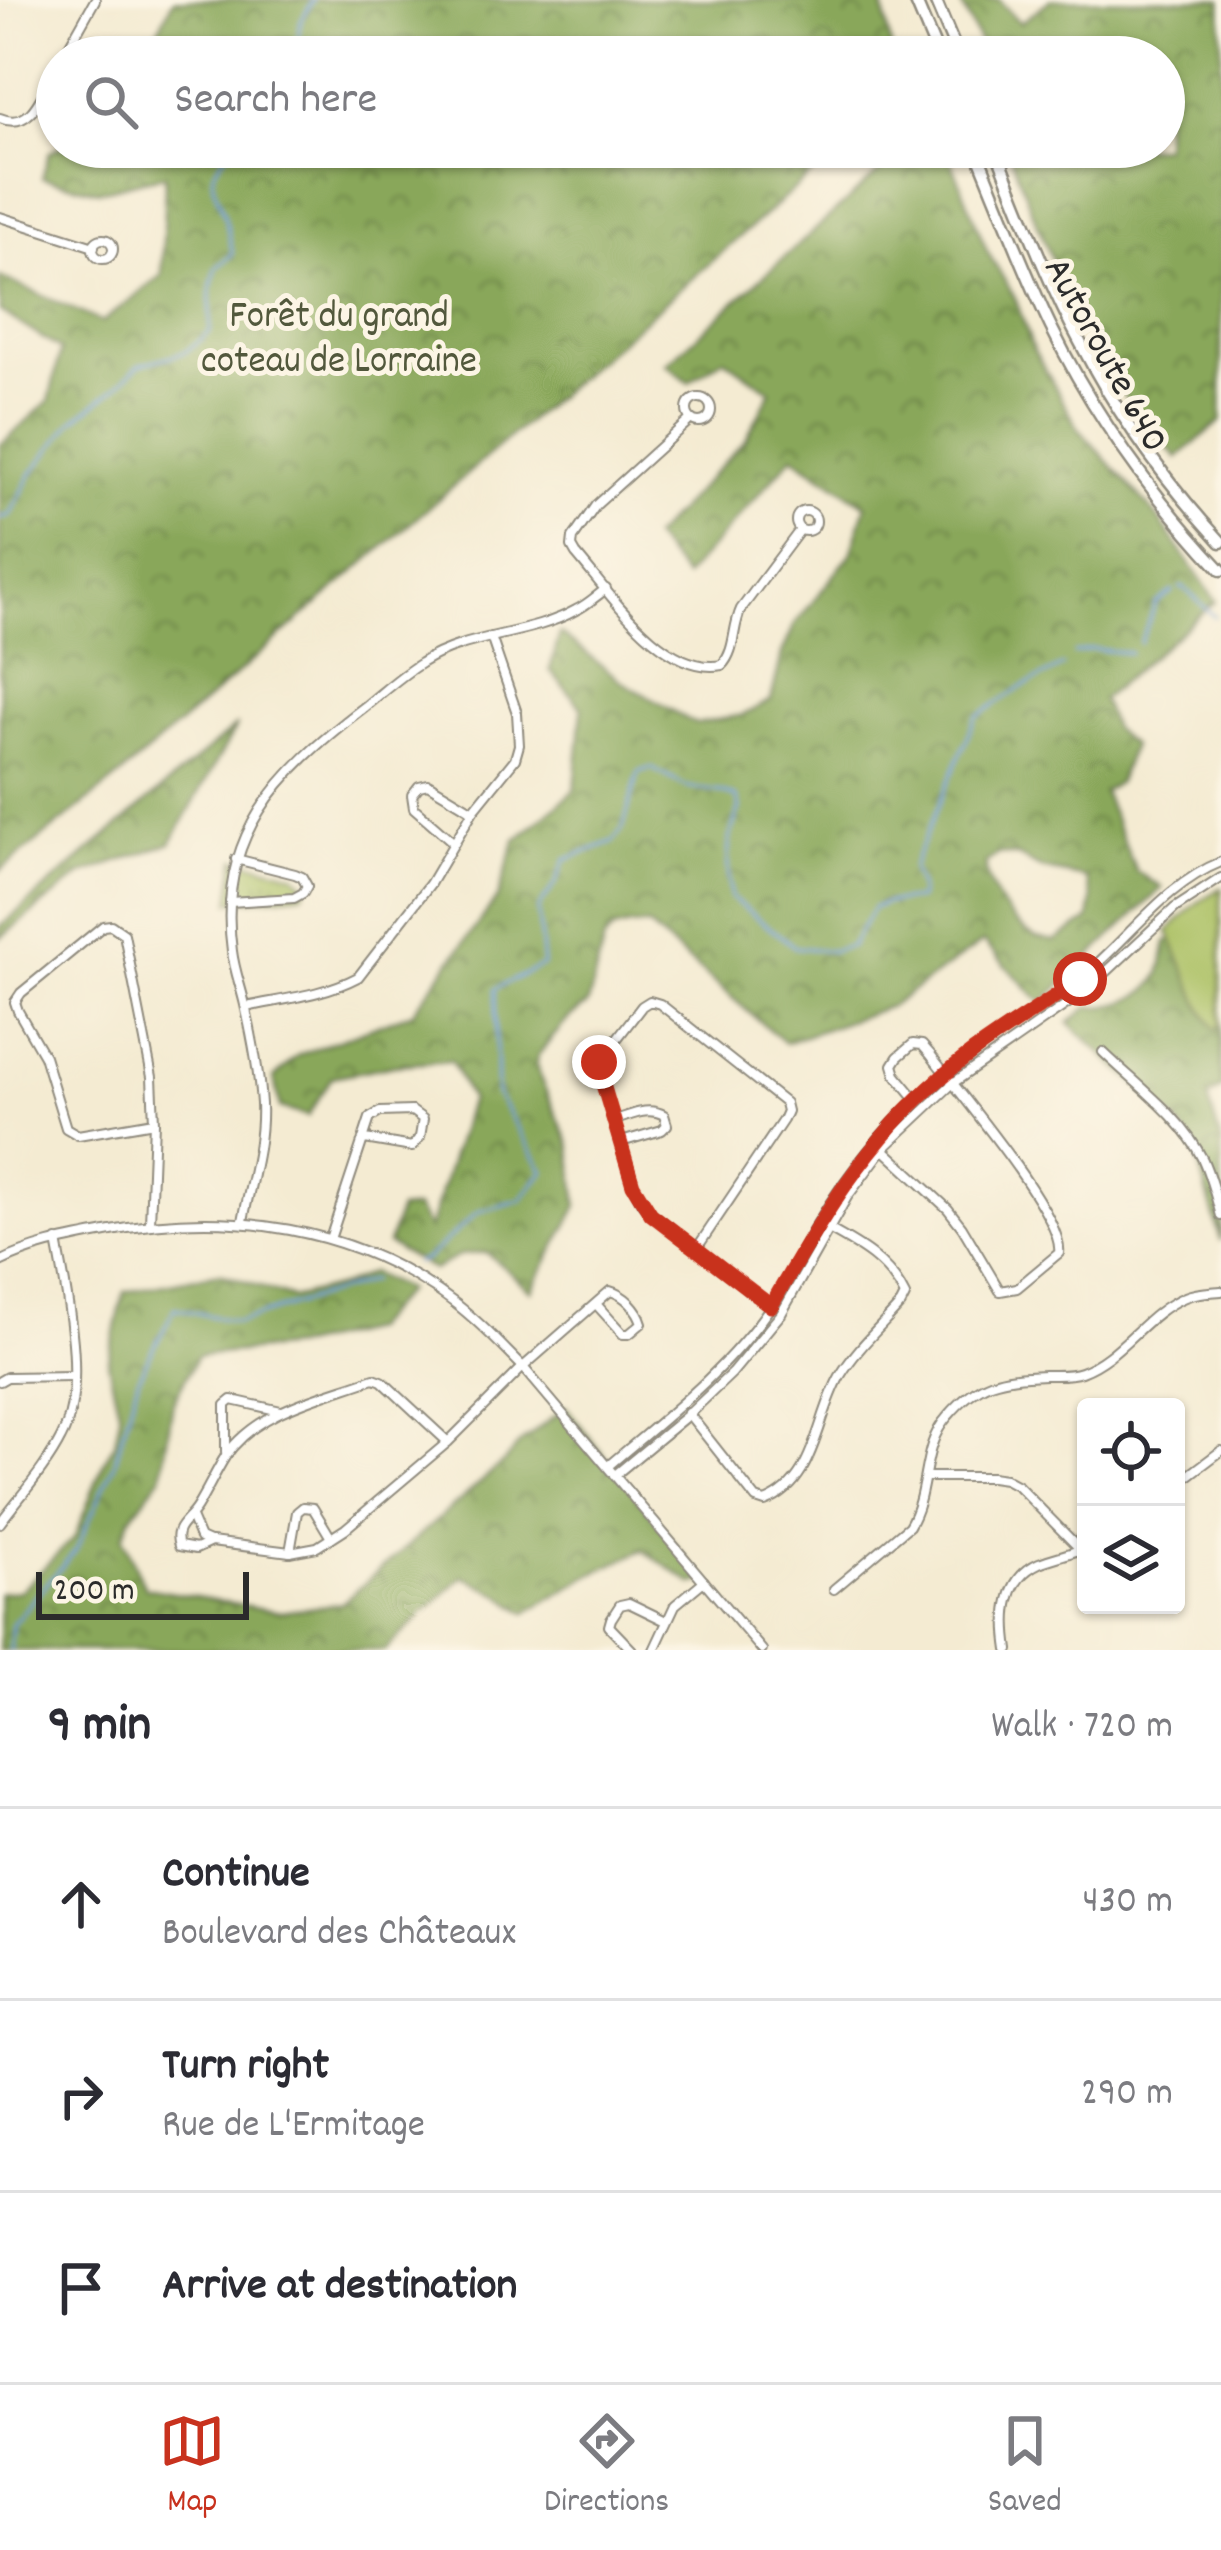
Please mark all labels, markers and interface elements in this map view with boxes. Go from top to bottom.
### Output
search box [36,36,1185,168]
icon: search [78,69,144,135]
text: Search here [174,70,377,134]
street label: Autoroute 640 [1027,249,1180,464]
park label: Forêt du grand coteau de Lorraine [201,291,477,391]
route start [1053,952,1107,1006]
route end [572,1035,626,1089]
map controls [1077,1398,1185,1614]
button: locate [1077,1398,1185,1506]
button: layers [1077,1506,1185,1614]
scale bar [36,1566,249,1619]
text: 200 m [54,1569,135,1616]
text: 9 min [48,1692,151,1764]
text: Walk · 720 m [991,1701,1173,1756]
text: Continue [162,1844,310,1908]
icon: ahead [48,1871,114,1937]
text: 430 m [1083,1876,1173,1931]
text: Boulevard des Châteaux [162,1908,516,1963]
text: Turn right [162,2036,329,2100]
icon: right [48,2063,114,2129]
text: 290 m [1081,2068,1173,2123]
text: Rue de L'Ermitage [162,2100,425,2155]
icon: arrive [48,2255,114,2321]
text: Arrive at destination [162,2256,517,2320]
tab: Map [159,2408,225,2527]
tab: Directions [544,2408,669,2527]
tab: Saved [988,2408,1062,2527]

